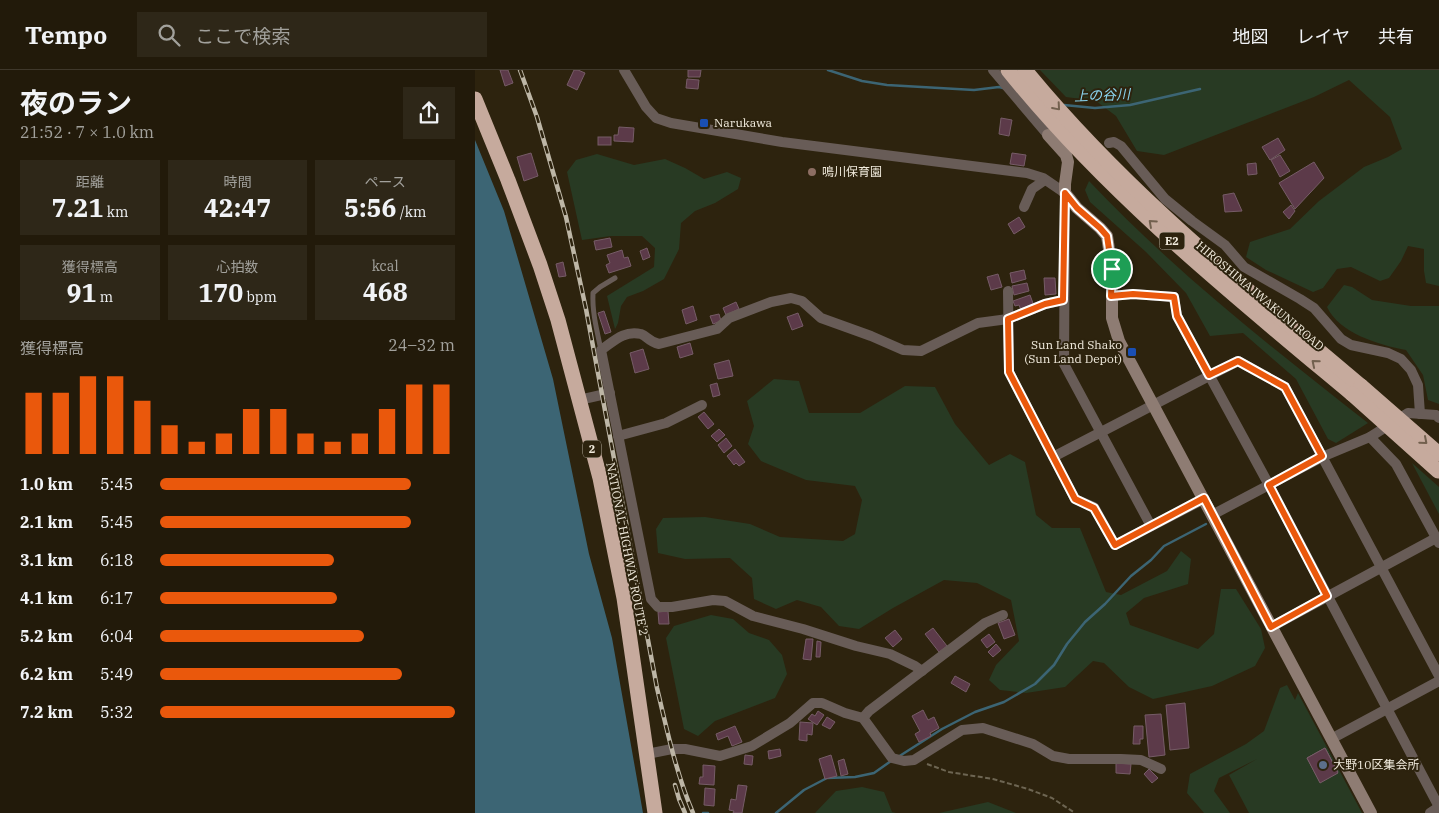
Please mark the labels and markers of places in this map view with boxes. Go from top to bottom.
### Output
place label: Narukawa [714,115,773,130]
marker: Narukawa [698,117,710,129]
place label: 鳴川保育園 [822,164,882,179]
marker: 鳴川保育園 [806,166,818,178]
pin [1091,248,1133,290]
place label: Sun Land Shako (Sun Land Depot) [1024,337,1122,366]
marker: Sun Land Shako (Sun Land Depot) [1126,346,1138,358]
place label: 大野10区集会所 [1333,757,1419,772]
marker: 大野10区集会所 [1317,759,1329,771]

